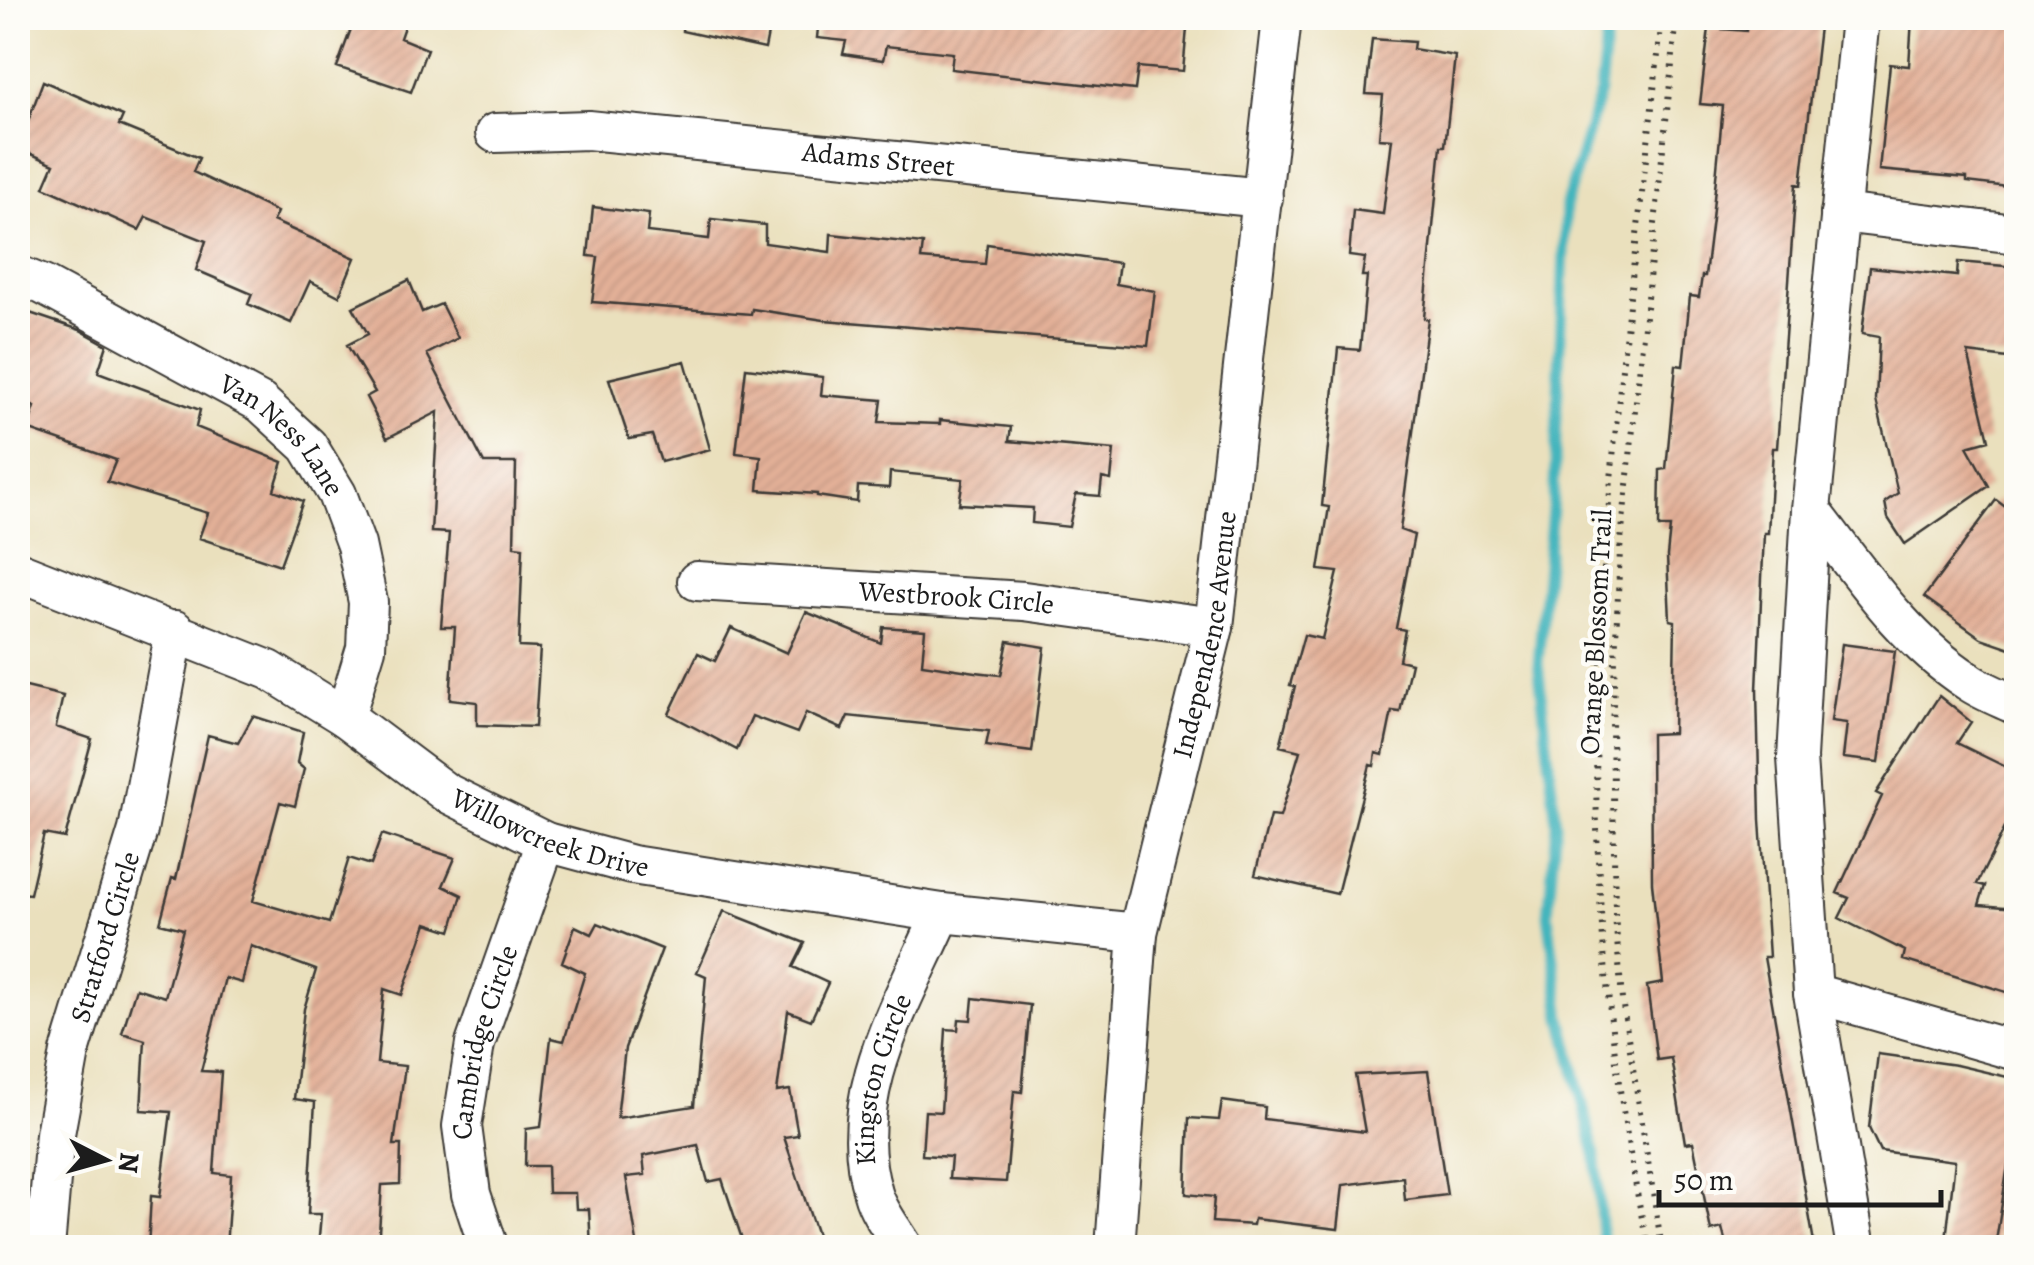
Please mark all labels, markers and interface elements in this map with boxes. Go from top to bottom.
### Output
street label: Adams Street [799,133,957,186]
street label: Van Ness Lane [212,364,353,503]
street label: Orange Blossom Trail [1571,508,1621,756]
street label: Independence Avenue [1163,509,1246,762]
street label: Westbrook Circle [857,572,1057,624]
street label: Willowcreek Drive [444,779,651,886]
street label: Stratford Circle [61,847,149,1027]
street label: Cambridge Circle [443,940,527,1142]
street label: Kingston Circle [846,987,921,1167]
north arrow [55,1110,155,1210]
scale bar [1659,1145,1942,1207]
text: N [109,1150,149,1175]
text: 50 m [1674,1160,1734,1200]

